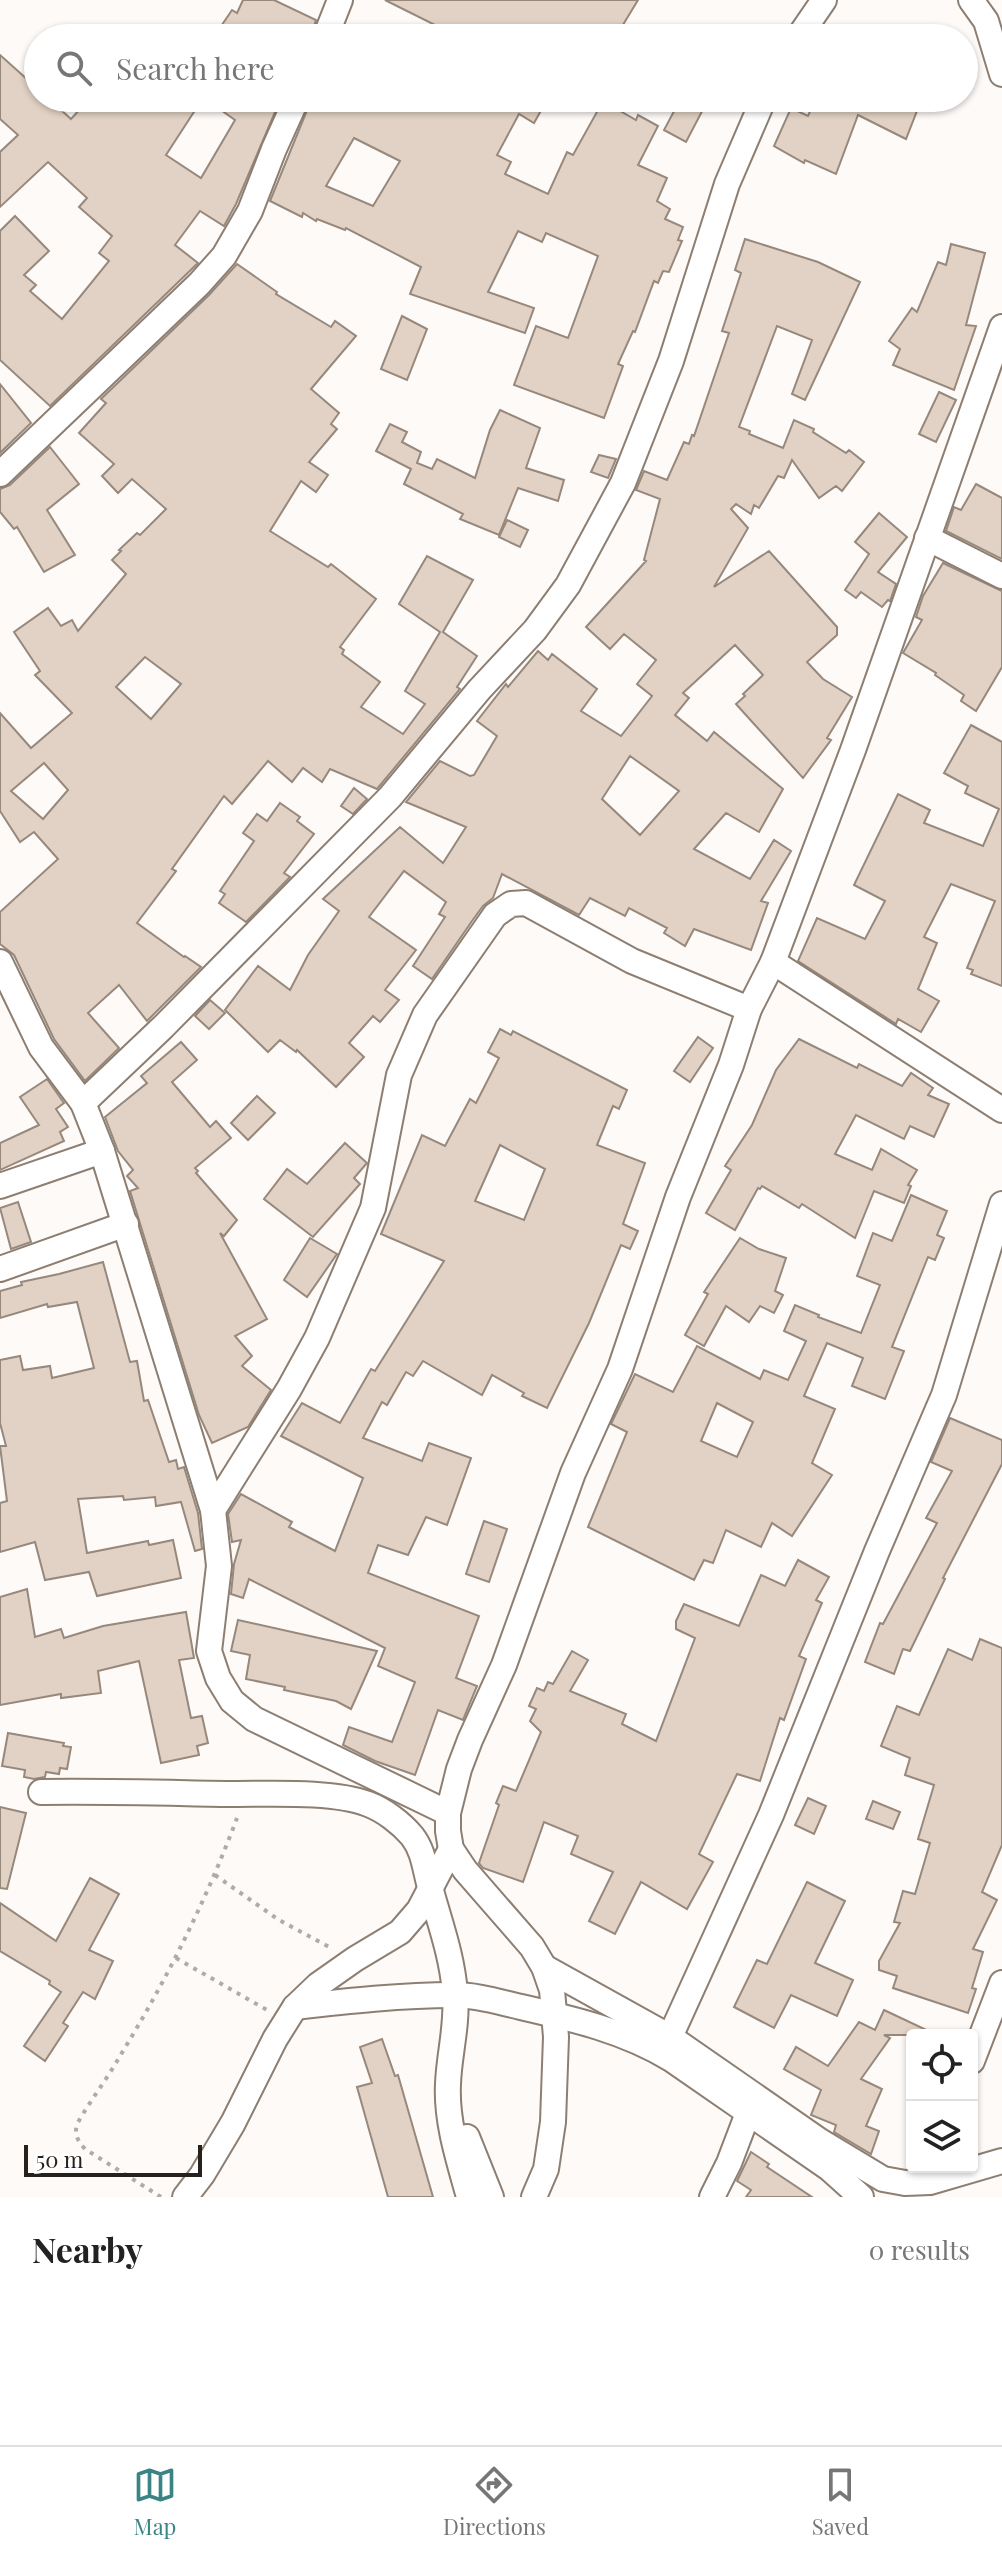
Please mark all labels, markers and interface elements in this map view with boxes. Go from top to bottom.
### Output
search box [24,24,978,112]
icon: search [52,46,96,90]
text: Search here [116,48,275,88]
map controls [906,2029,978,2173]
button: locate [906,2029,978,2101]
button: layers [906,2101,978,2173]
scale bar [24,2141,202,2177]
text: 50 m [36,2144,83,2174]
text: Nearby [32,2226,143,2272]
text: 0 results [869,2232,970,2267]
tab: Map [133,2463,177,2541]
tab: Directions [443,2463,546,2541]
tab: Saved [812,2463,869,2541]

